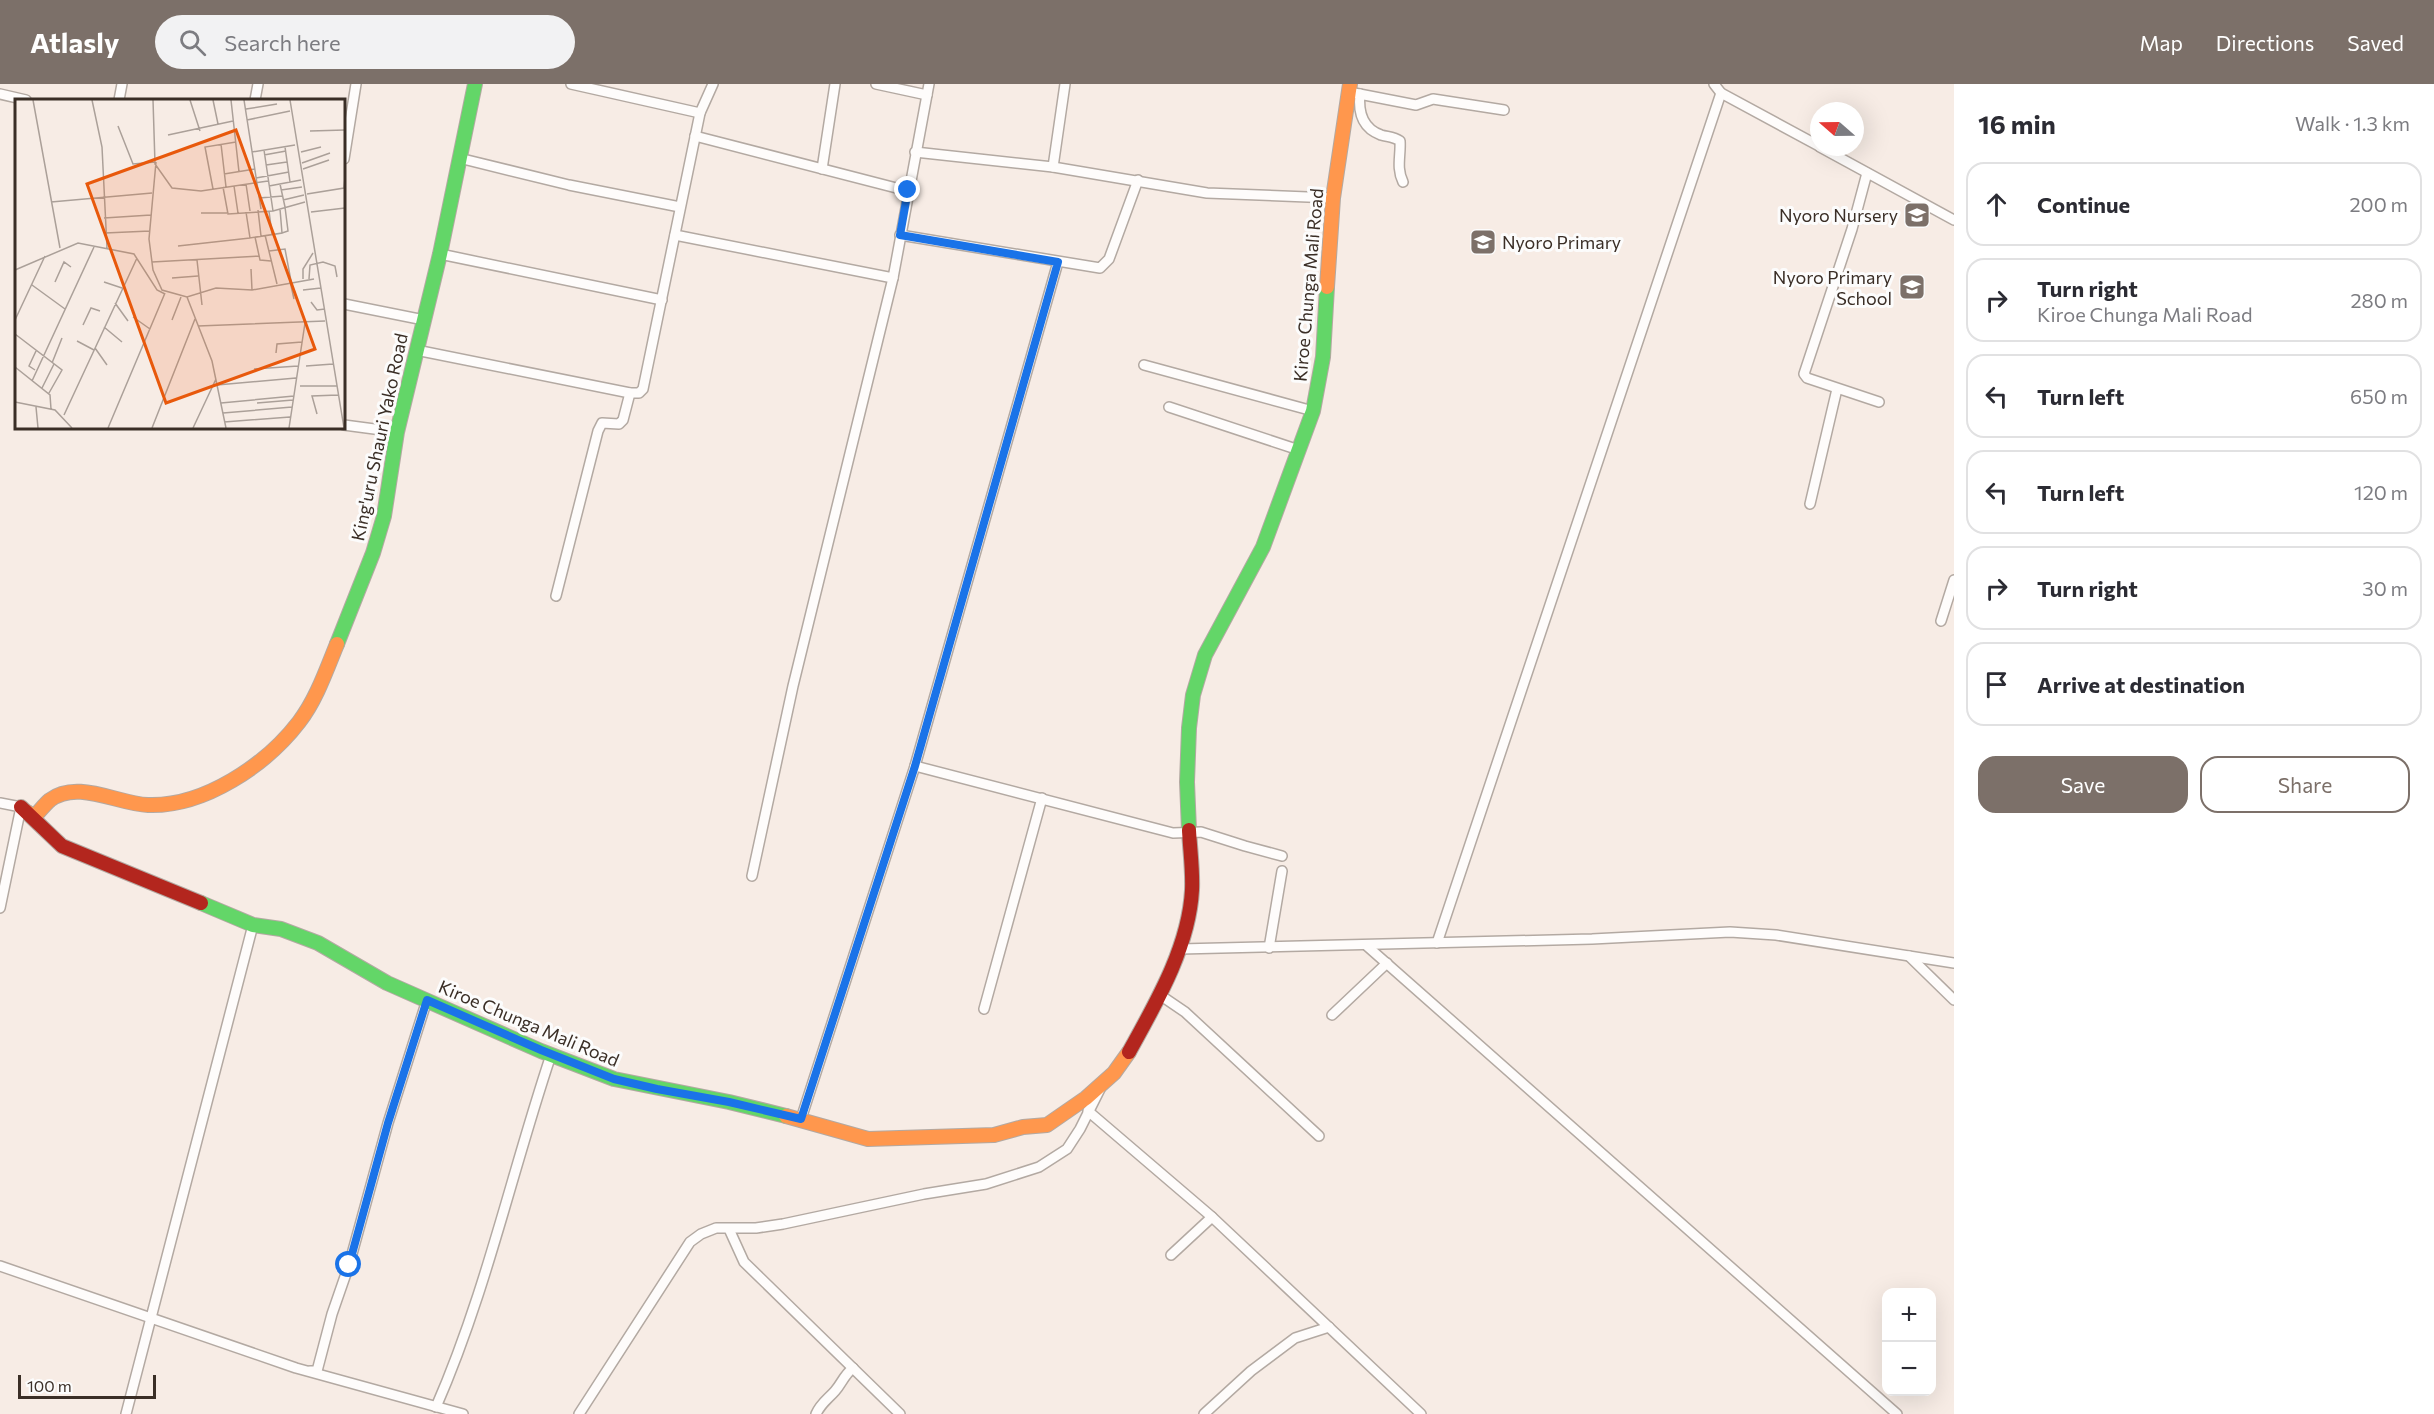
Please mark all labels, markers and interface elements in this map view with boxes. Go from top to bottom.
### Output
search box [155,15,575,69]
text: Atlasly [30,25,119,59]
icon: search [176,26,209,59]
text: Search here [224,29,341,56]
text: Map [2140,30,2183,55]
text: Directions [2216,30,2314,55]
text: Saved [2347,30,2404,55]
inset map [15,99,345,429]
north arrow [1810,102,1864,156]
text: 16 min [1978,108,2056,139]
text: Walk · 1.3 km [2295,111,2410,135]
route end [894,176,920,202]
street label: Kiroe Chunga Mali Road [1289,187,1327,383]
icon: ahead [1980,188,2013,221]
text: Continue [2037,191,2130,218]
text: 200 m [2350,192,2408,216]
school or university icon: Nyoro Nursery [1902,200,1932,230]
place label: Nyoro Nursery [1779,204,1898,226]
school or university icon: Nyoro Primary [1468,227,1498,257]
place label: Nyoro Primary [1502,231,1621,253]
place label: Nyoro Primary School [1773,266,1892,309]
school or university icon: Nyoro Primary School [1897,272,1927,302]
text: Turn right [2037,275,2138,302]
icon: right [1980,284,2013,317]
text: 280 m [2350,288,2408,312]
text: Kiroe Chunga Mali Road [2037,302,2252,326]
street label: King'uru Shauri Yako Road [346,331,412,543]
icon: left [1980,380,2013,413]
text: Turn left [2037,383,2124,410]
text: 650 m [2350,384,2408,408]
icon: left [1980,476,2013,509]
text: Turn left [2037,479,2124,506]
text: 120 m [2354,480,2408,504]
icon: right [1980,572,2013,605]
text: Turn right [2037,575,2138,602]
text: 30 m [2362,576,2408,600]
icon: arrive [1980,668,2013,701]
text: Arrive at destination [2037,671,2245,698]
button: Save [1978,756,2188,813]
button: Share [2200,756,2410,813]
street label: Kiroe Chunga Mali Road [435,975,623,1071]
route start [335,1251,361,1277]
map controls [1882,1288,1936,1396]
button: + [1882,1288,1936,1342]
button: − [1882,1342,1936,1396]
scale bar [18,1372,156,1400]
text: 100 m [27,1376,72,1395]

